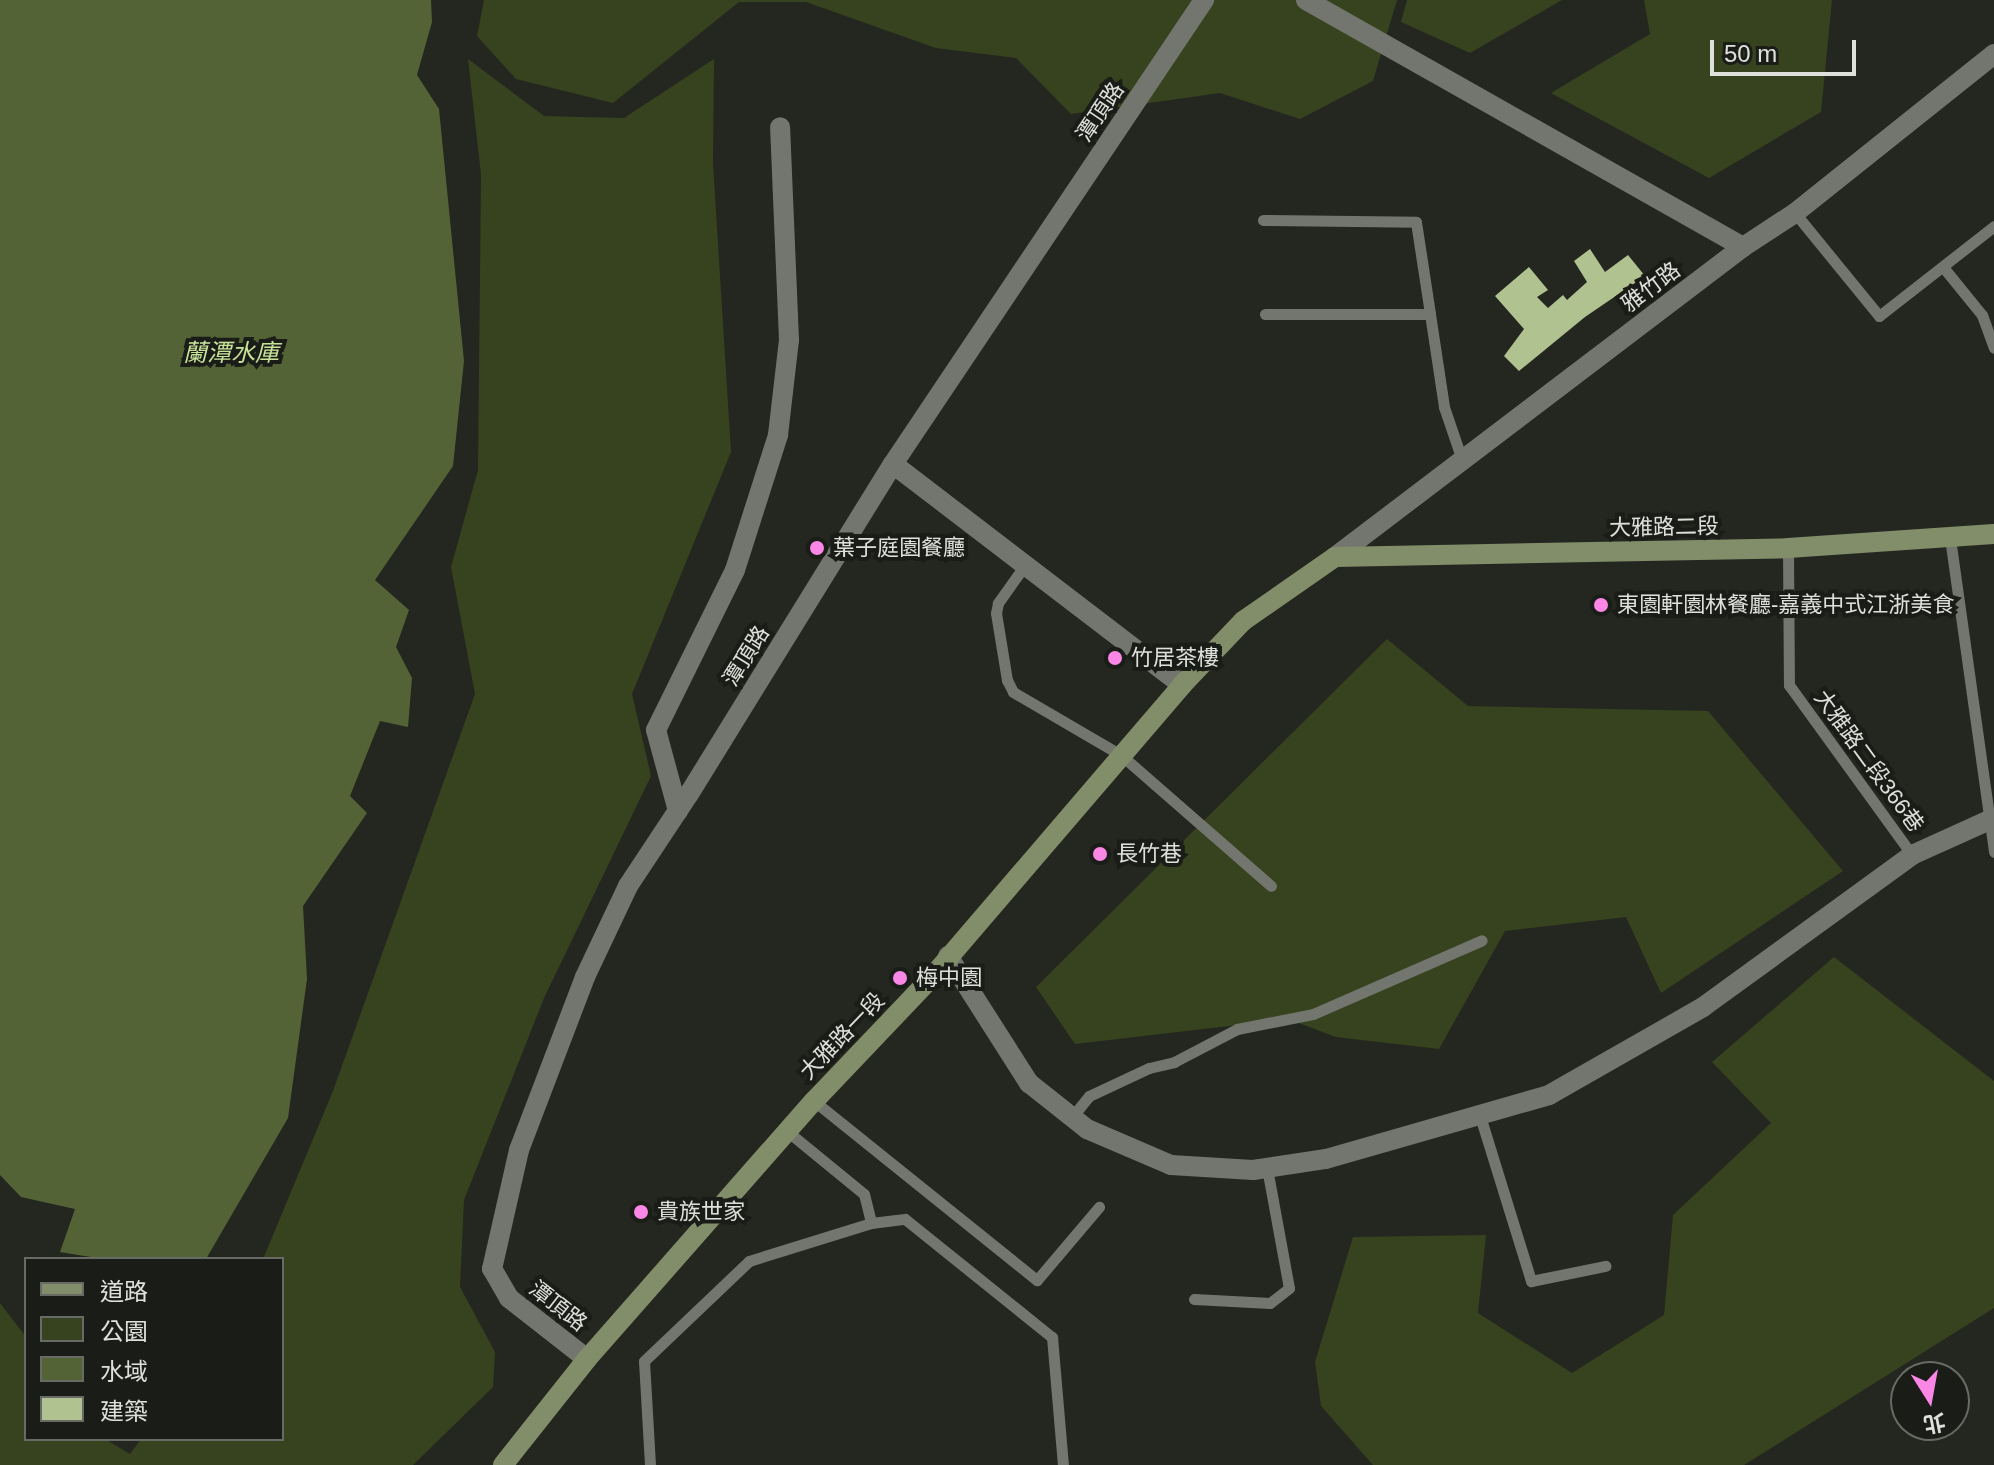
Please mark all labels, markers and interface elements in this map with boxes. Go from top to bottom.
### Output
scale bar [1714,24,1860,74]
text: 50 m [1724,40,1777,67]
street label: 潭頂路 [1071,77,1129,147]
street label: 雅竹路 [1617,257,1685,317]
water label: 蘭潭水庫 [183,339,279,367]
street label: 大雅路二段 [1609,513,1719,541]
place label: 葉子庭園餐廳 [833,535,965,561]
marker: 葉子庭園餐廳 [808,539,826,557]
place label: 東園軒園林餐廳-嘉義中式江浙美食 [1617,592,1954,618]
marker: 東園軒園林餐廳-嘉義中式江浙美食 [1592,596,1610,614]
street label: 潭頂路 [717,621,775,691]
place label: 竹居茶樓 [1131,645,1219,671]
marker: 竹居茶樓 [1106,649,1124,667]
street label: 大雅路二段366巷 [1809,685,1929,837]
place label: 長竹巷 [1116,841,1182,867]
marker: 長竹巷 [1091,845,1109,863]
place label: 梅中園 [916,965,982,991]
marker: 梅中園 [891,969,909,987]
street label: 大雅路一段 [794,987,890,1085]
place label: 貴族世家 [657,1199,745,1225]
marker: 貴族世家 [632,1203,650,1221]
legend [24,1257,284,1441]
street label: 潭頂路 [524,1275,592,1337]
text: 道路 [100,1278,148,1305]
text: 公園 [100,1318,148,1345]
text: 水域 [100,1358,148,1385]
north arrow [1890,1361,1970,1441]
text: 建築 [100,1398,148,1425]
text: 北 [1921,1409,1947,1437]

